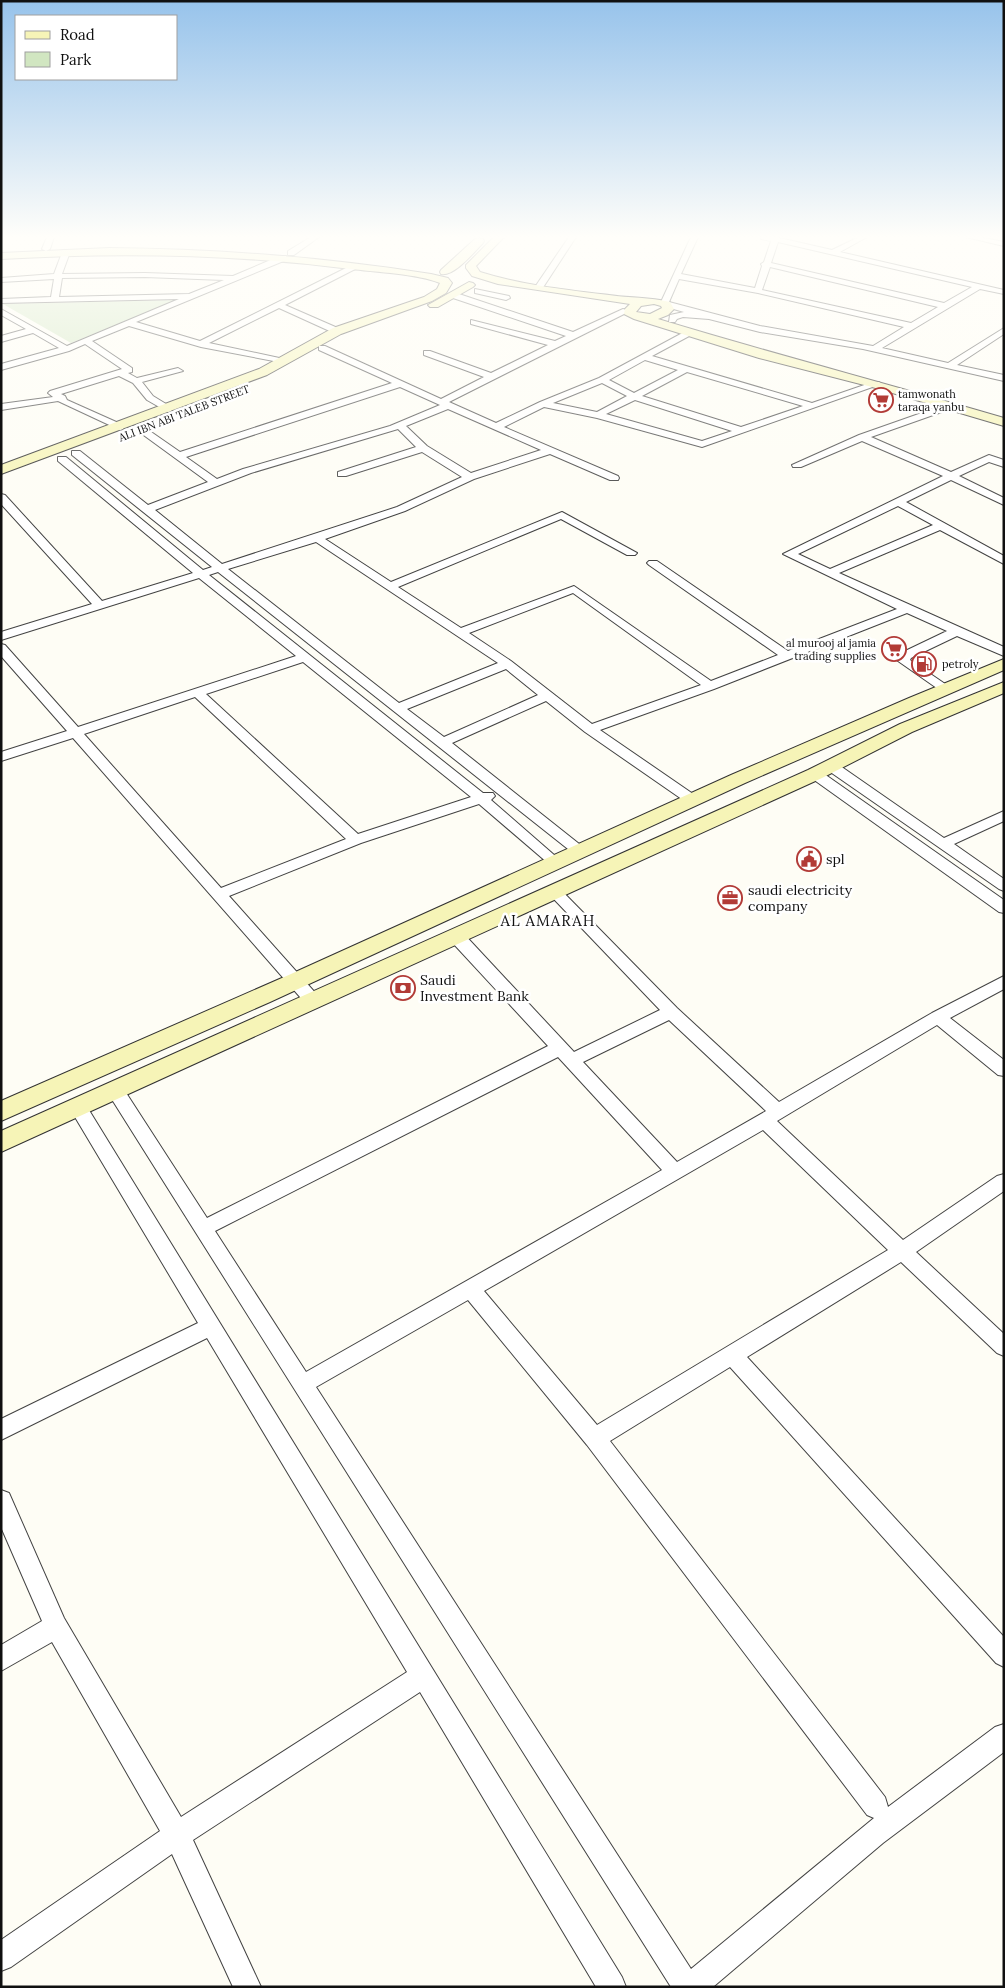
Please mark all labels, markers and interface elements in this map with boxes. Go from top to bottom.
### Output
legend [15,15,178,80]
text: Road [60,25,95,44]
text: Park [60,50,91,69]
street label: ALI IBN ABI TALEB STREET [116,382,252,445]
supermarket icon: tamwonath taraqa yanbu [868,387,894,413]
place label: tamwonath taraqa yanbu [898,387,965,414]
place label: al murooj al jamia trading supplies [786,636,876,663]
supermarket icon: al murooj al jamia trading supplies [881,636,907,662]
fuel station icon: petroly [911,651,937,677]
place label: petroly [942,657,979,671]
public building icon: spl [796,846,822,872]
place label: spl [826,850,845,868]
place label: saudi electricity company [748,881,853,915]
office icon: saudi electricity company [717,885,743,911]
district label: AL AMARAH [500,911,595,930]
place label: Saudi Investment Bank [420,971,529,1005]
bank icon: Saudi Investment Bank [390,975,416,1001]

